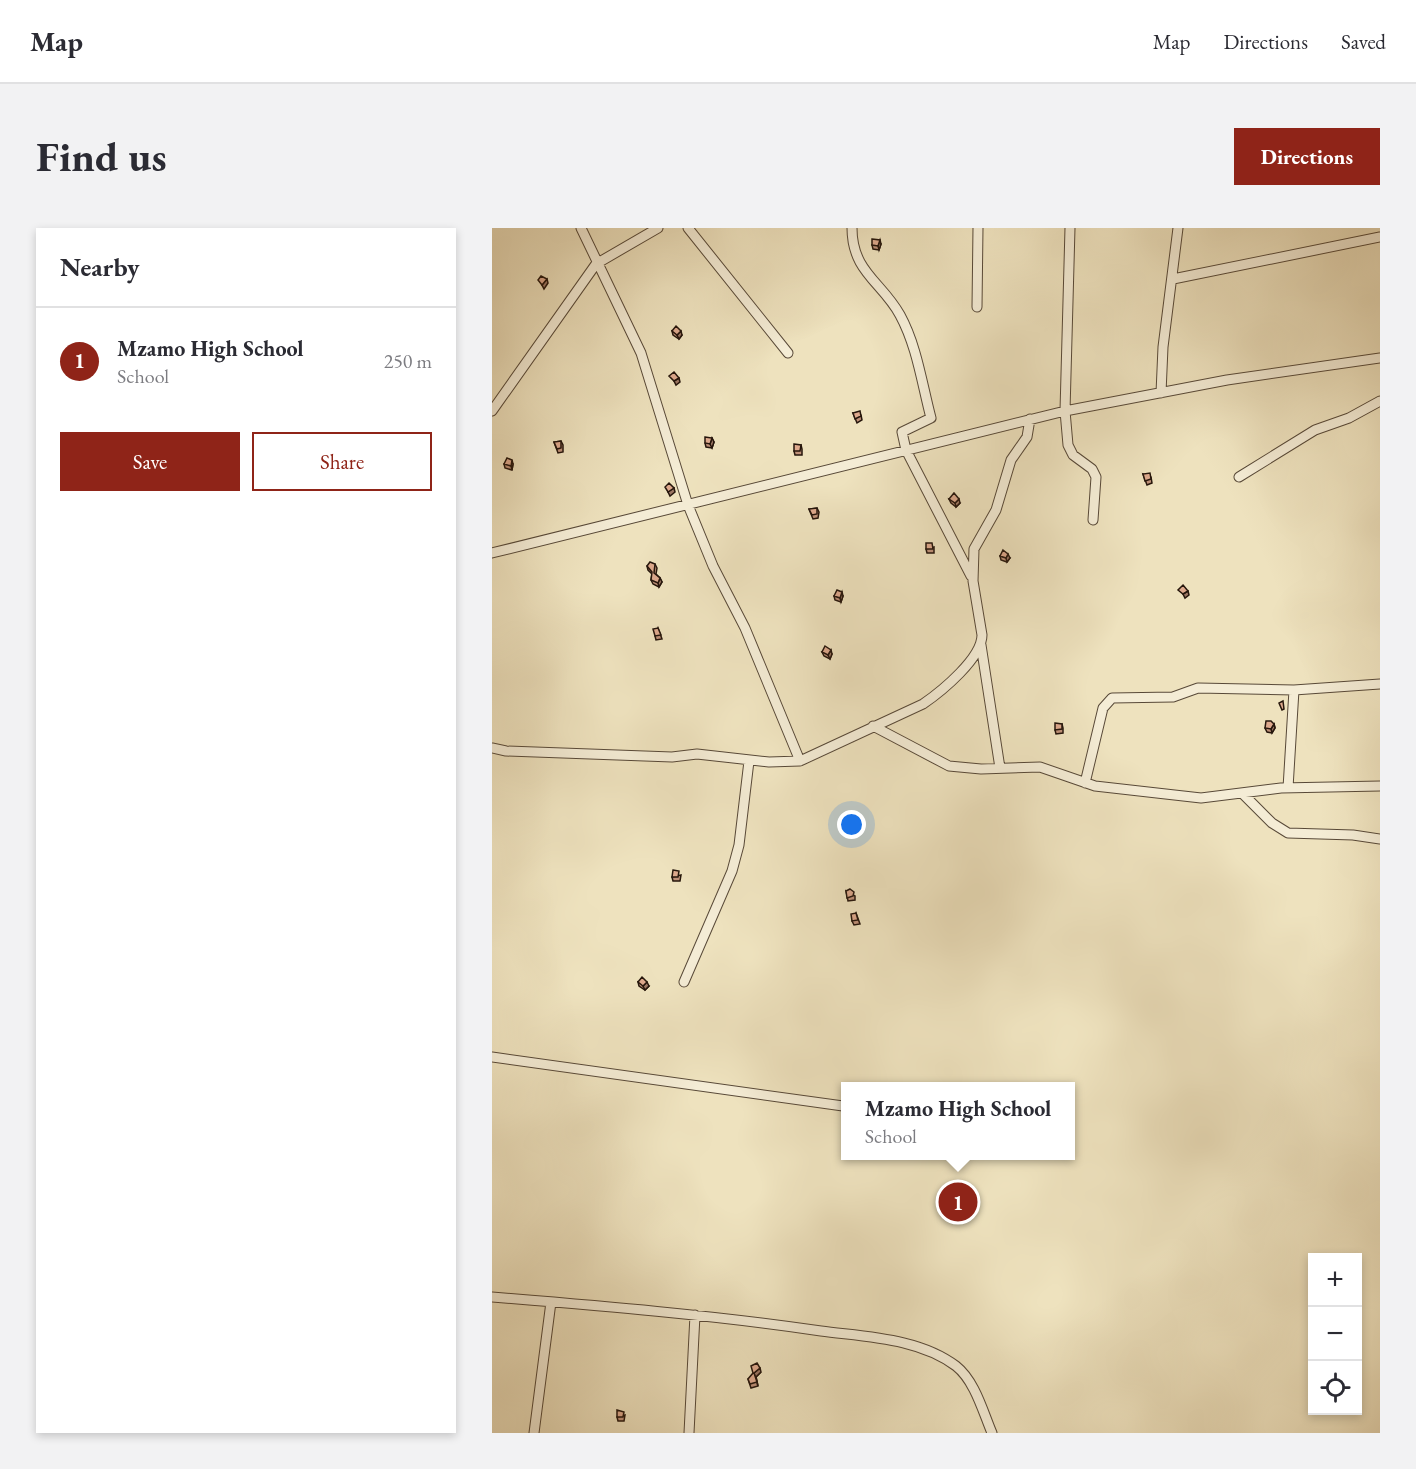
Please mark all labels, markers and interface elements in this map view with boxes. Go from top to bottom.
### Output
text: Map [30,23,83,59]
text: Map [1153,28,1190,55]
text: Directions [1223,28,1308,55]
text: Saved [1341,28,1386,55]
button: Directions [1234,128,1380,185]
text: Find us [36,129,167,184]
text: Nearby [60,250,140,284]
text: Mzamo High School [117,334,303,363]
text: 1 [74,348,85,374]
text: 250 m [384,348,432,374]
text: School [117,363,169,389]
button: Save [60,432,240,491]
button: Share [252,432,432,491]
your location [837,810,866,839]
popup [841,1082,1075,1160]
text: Mzamo High School [865,1094,1051,1123]
text: School [865,1123,917,1149]
pin: 1 [938,1180,978,1224]
map controls [1308,1253,1362,1415]
button: + [1308,1253,1362,1307]
button: − [1308,1307,1362,1361]
button: locate [1308,1361,1362,1415]

